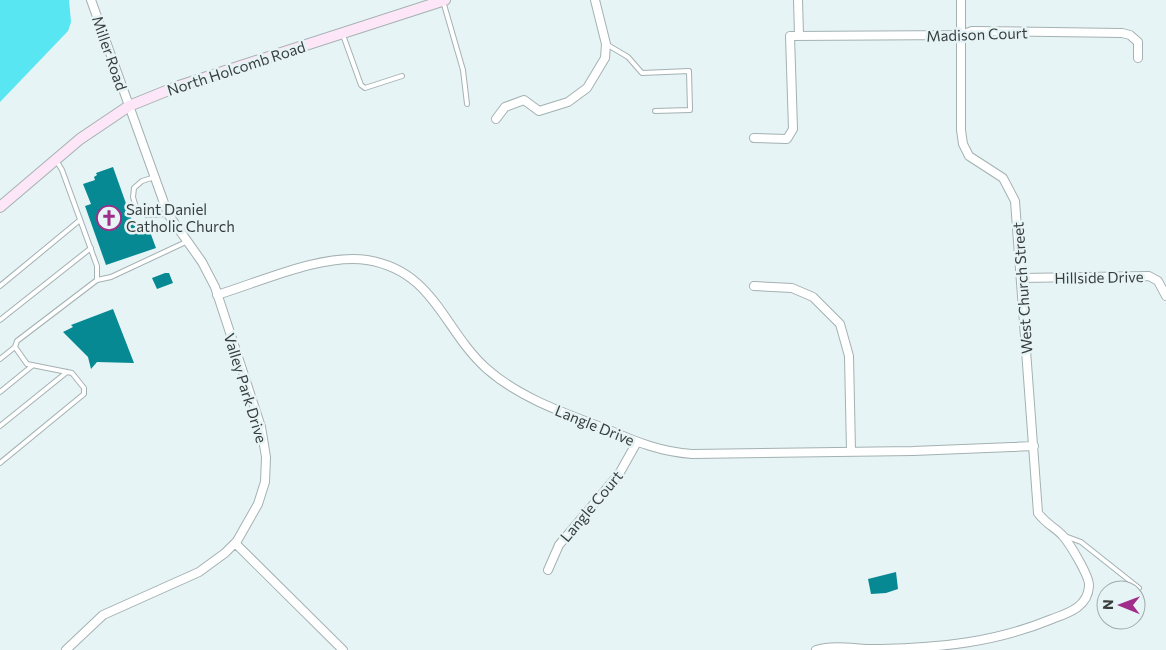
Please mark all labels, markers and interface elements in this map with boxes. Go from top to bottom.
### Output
street label: Miller Road [89,13,131,93]
street label: Madison Court [926,23,1028,45]
street label: North Holcomb Road [165,37,307,99]
place label: Saint Daniel Catholic Church [126,200,235,235]
church icon: Saint Daniel Catholic Church [96,205,122,231]
street label: West Church Street [1008,221,1036,355]
street label: Hillside Drive [1054,267,1144,287]
street label: Valley Park Drive [221,331,271,445]
street label: Langle Drive [553,401,637,449]
street label: Langle Court [556,467,626,545]
north arrow [1096,580,1146,630]
text: N [1099,599,1116,610]

